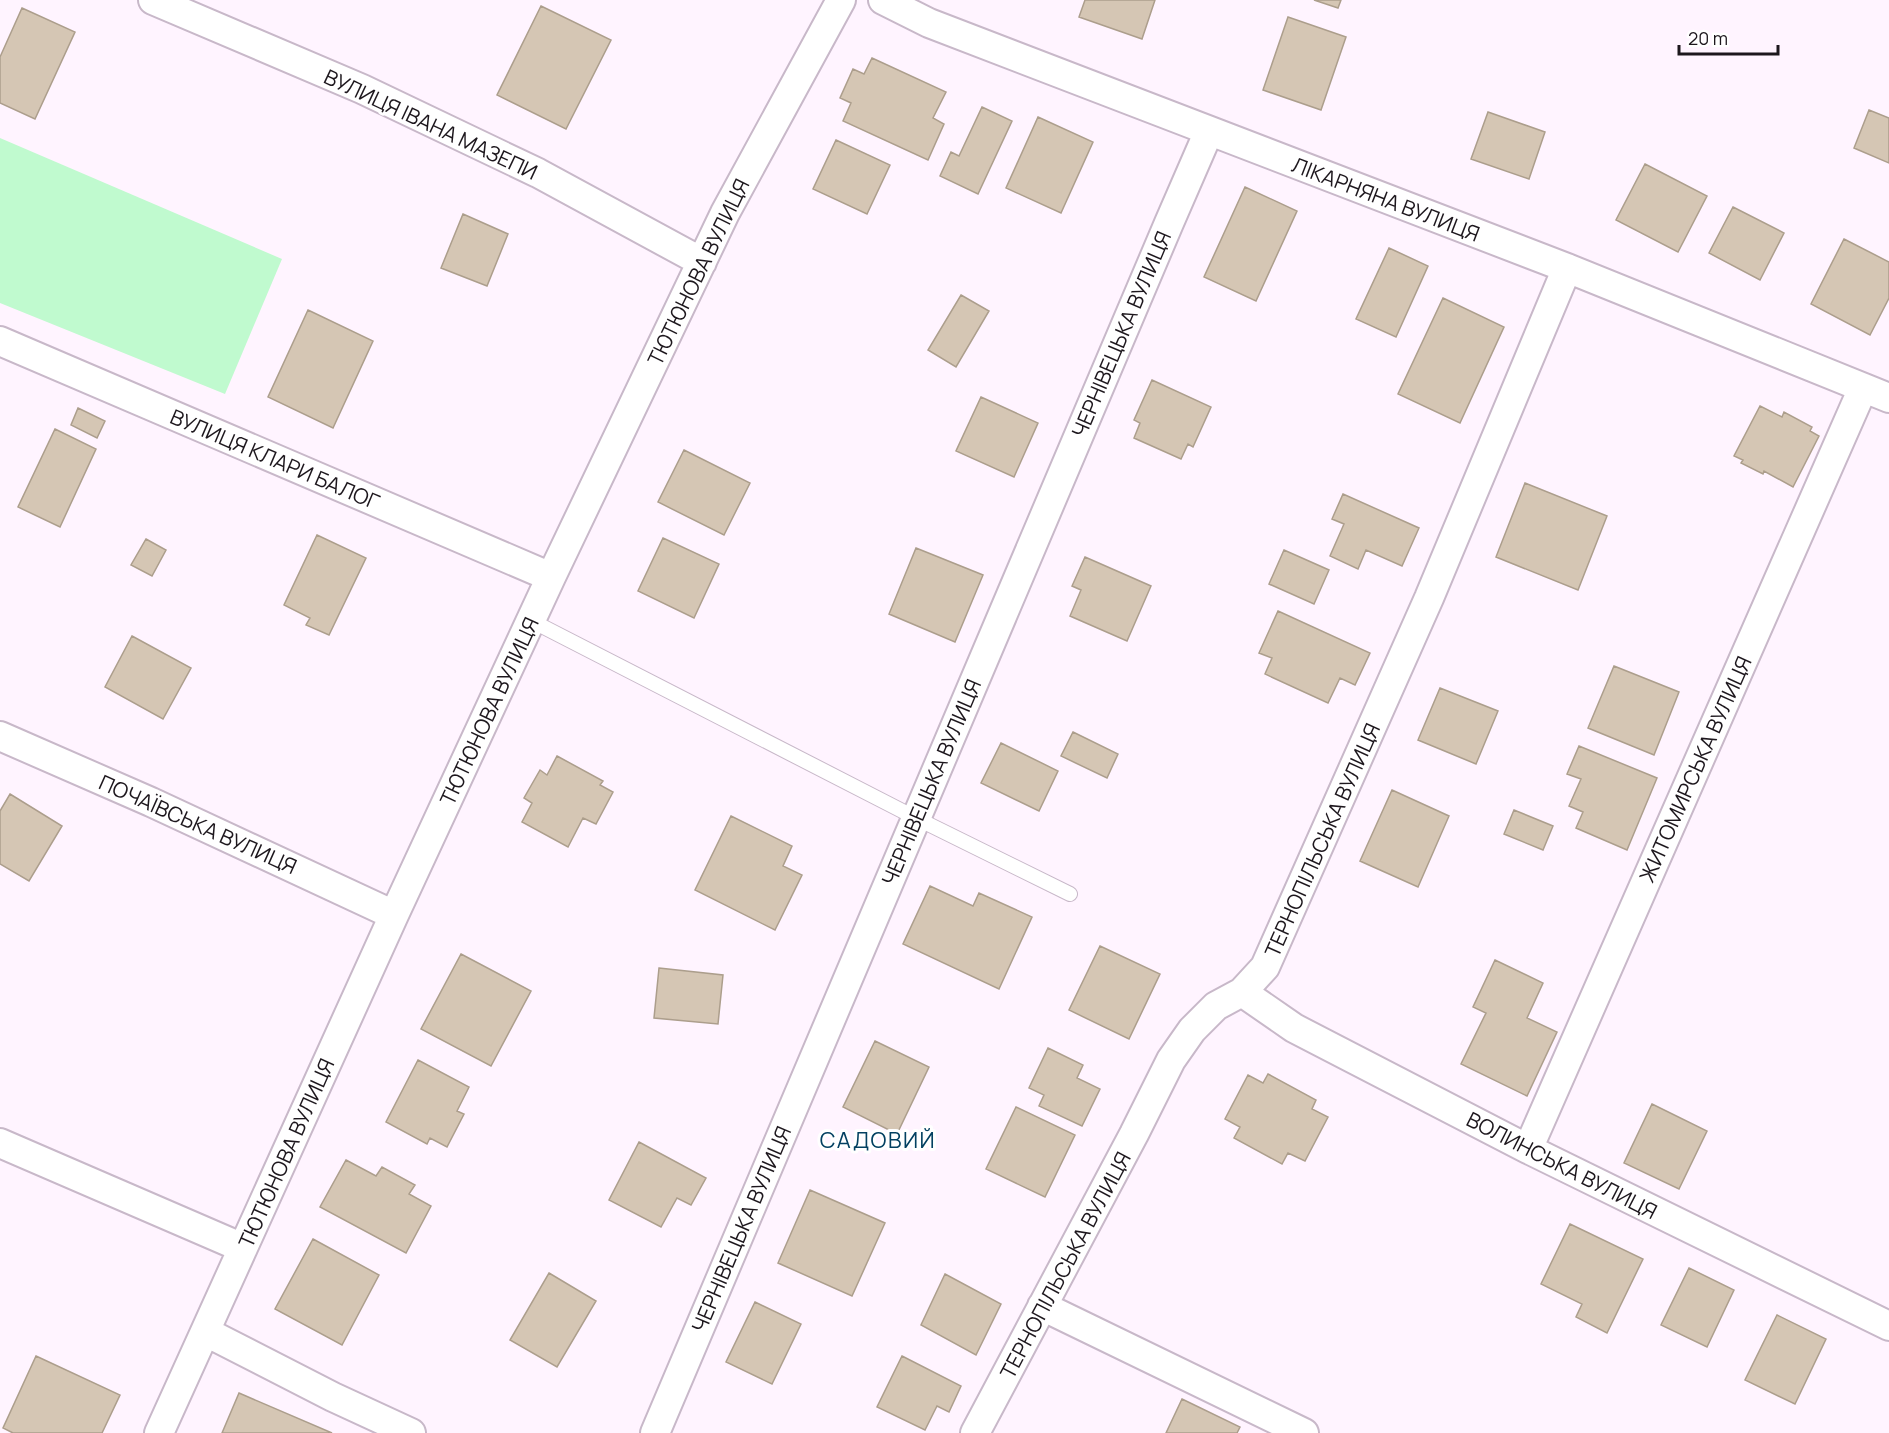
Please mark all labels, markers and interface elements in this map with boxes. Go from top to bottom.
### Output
scale bar [1679,18,1778,56]
text: 20 m [1688,26,1728,50]
street label: ВУЛИЦЯ ІВАНА МАЗЕПИ [320,62,542,186]
street label: ЛІКАРНЯНА ВУЛИЦЯ [1288,150,1484,248]
street label: ТЮТЮНОВА ВУЛИЦЯ [641,174,755,370]
street label: ЧЕРНІВЕЦЬКА ВУЛИЦЯ [1065,227,1177,441]
street label: ВУЛИЦЯ КЛАРИ БАЛОГ [166,402,384,516]
street label: ТЮТЮНОВА ВУЛИЦЯ [433,612,545,810]
street label: ЖИТОМИРСЬКА ВУЛИЦЯ [1632,652,1758,886]
street label: ЧЕРНІВЕЦЬКА ВУЛИЦЯ [875,675,987,889]
street label: ТЕРНОПІЛЬСЬКА ВУЛИЦЯ [1258,719,1386,961]
street label: ПОЧАЇВСЬКА ВУЛИЦЯ [95,768,301,880]
street label: ТЮТЮНОВА ВУЛИЦЯ [232,1054,340,1252]
street label: ВОЛИНСЬКА ВУЛИЦЯ [1462,1105,1662,1225]
street label: ЧЕРНІВЕЦЬКА ВУЛИЦЯ [685,1122,797,1336]
district label: САДОВИЙ [820,1125,936,1155]
street label: ТЕРНОПІЛЬСЬКА ВУЛИЦЯ [993,1147,1137,1383]

